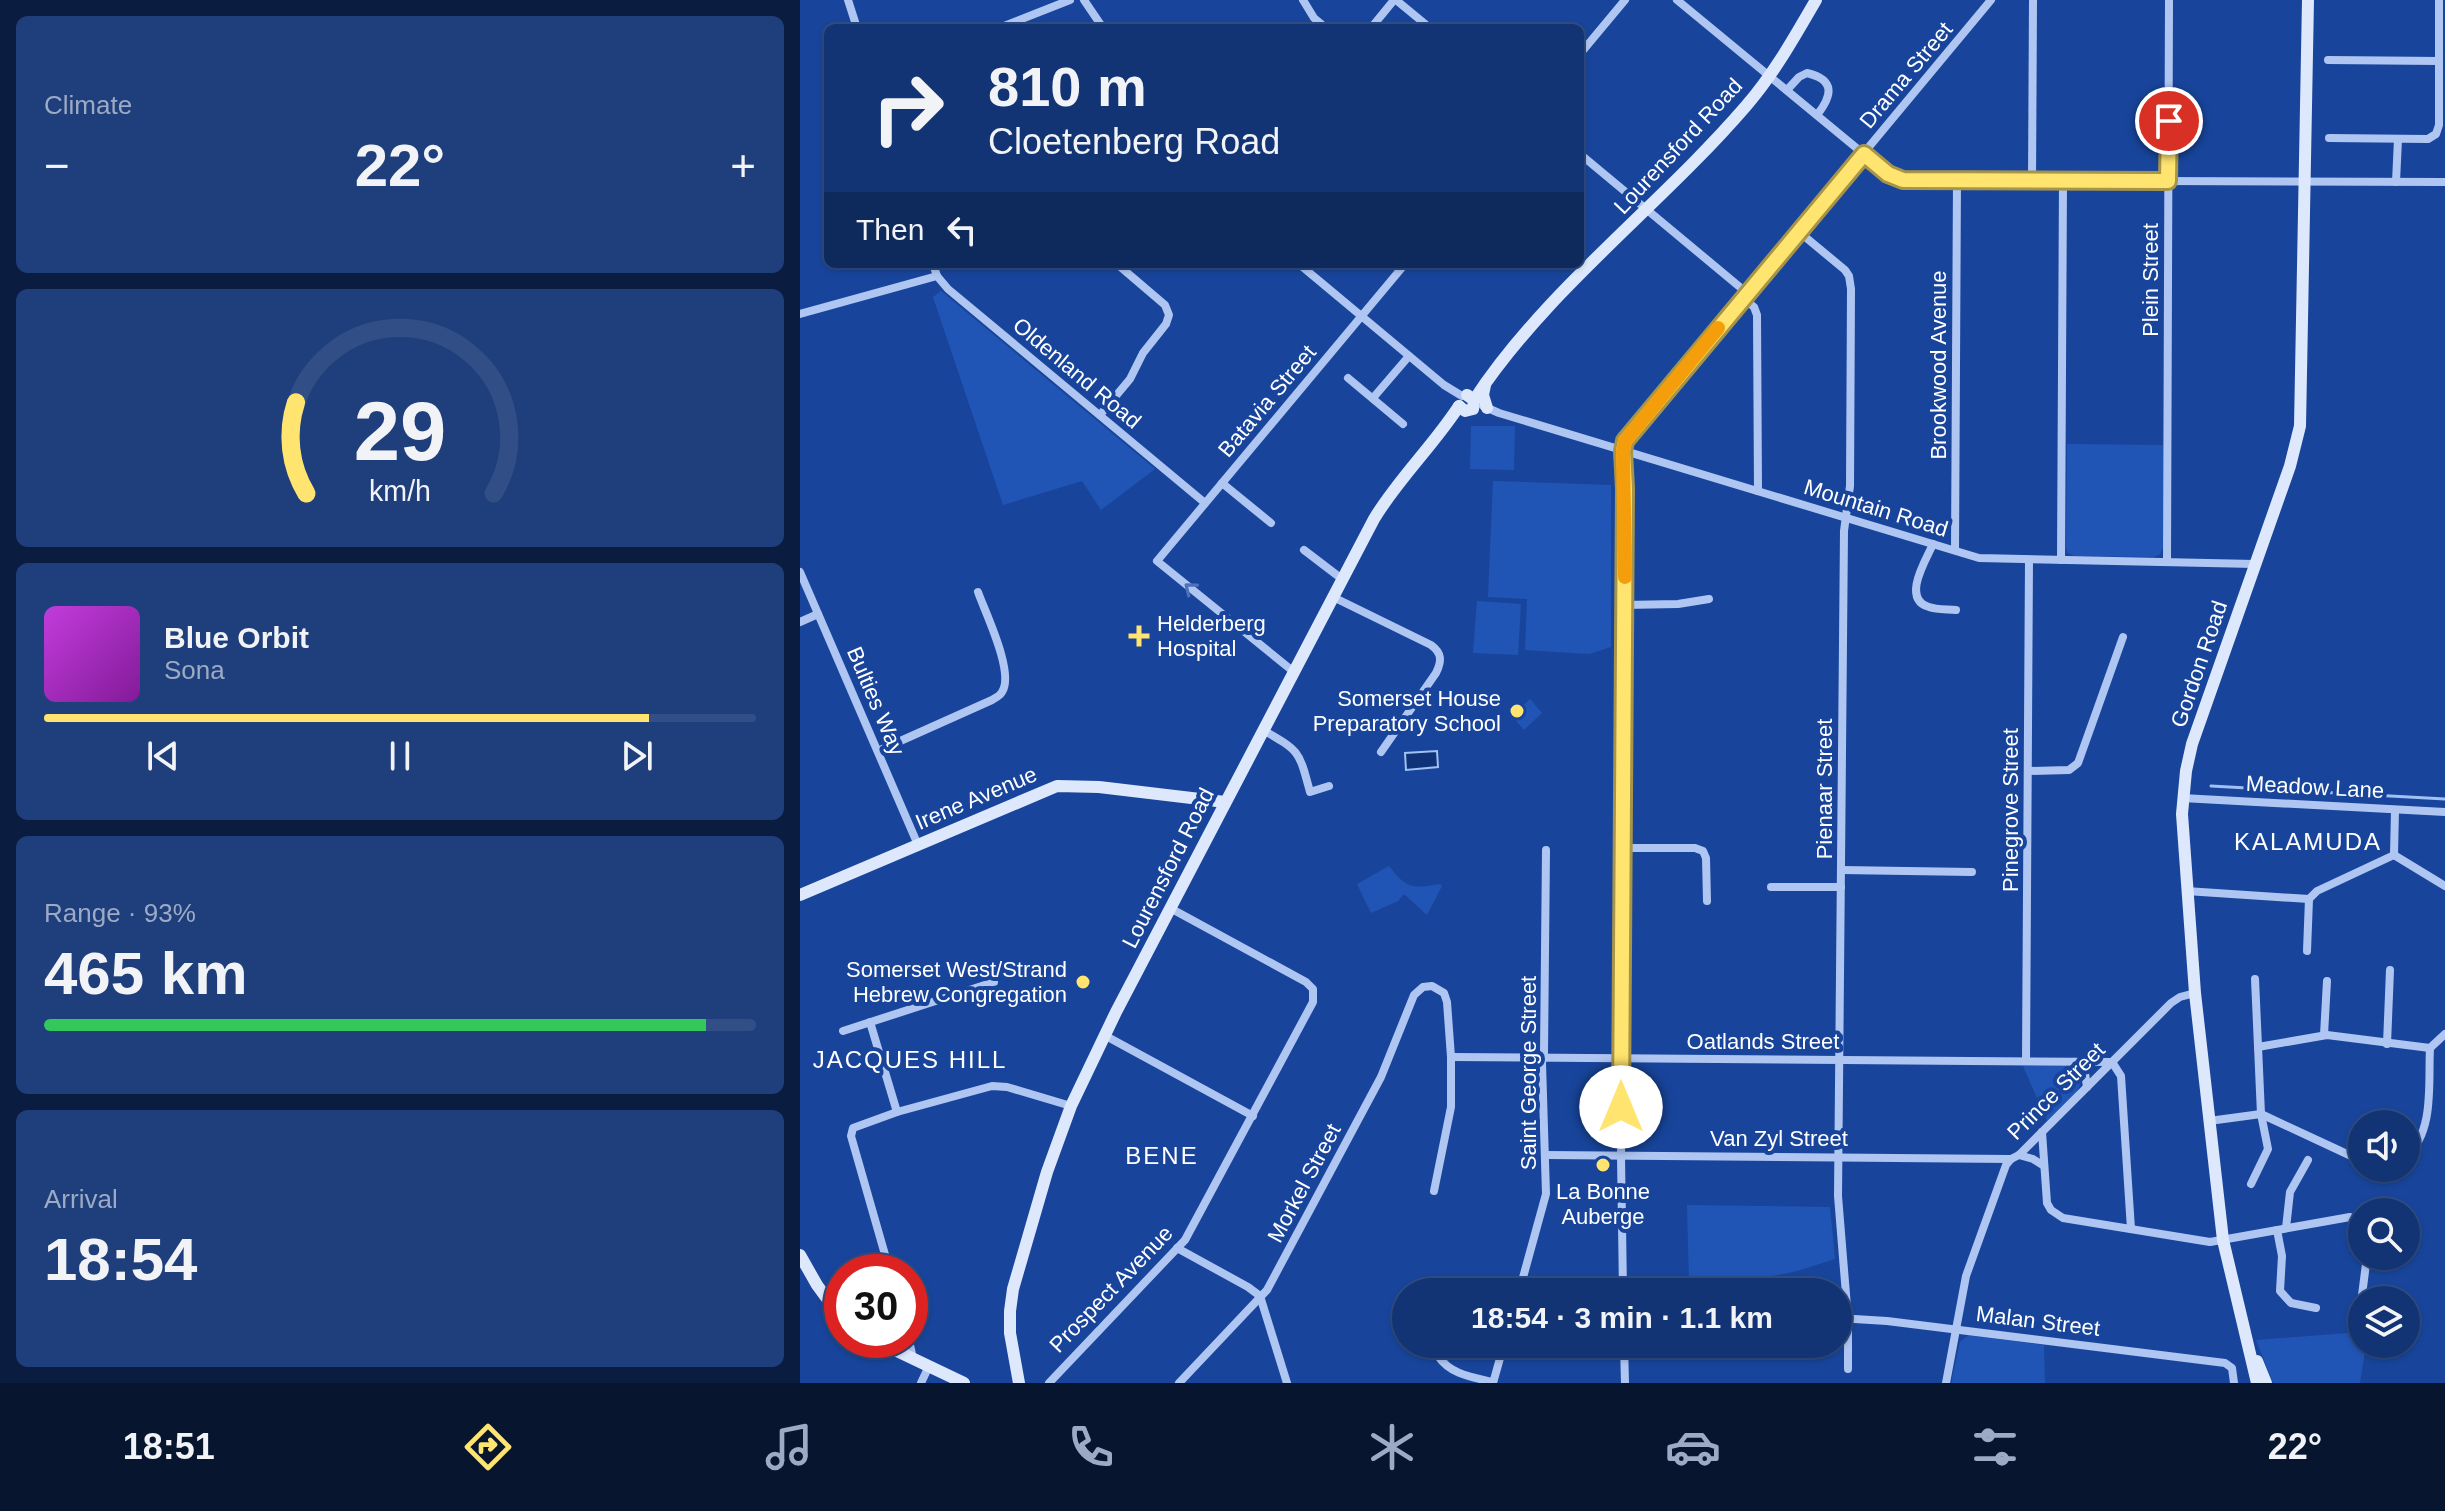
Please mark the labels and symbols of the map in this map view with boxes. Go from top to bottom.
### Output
street label: Drama Street [1854,17,1958,133]
street label: Lourensford Road [1609,73,1747,219]
pin [2135,87,2203,155]
street label: Plein Street [2138,223,2163,337]
street label: Brookwood Avenue [1926,270,1951,460]
street label: Oldenland Road [1008,312,1146,434]
street label: Batavia Street [1213,340,1321,462]
street label: Mountain Road [1801,474,1951,542]
one-way arrow [1185,583,1199,598]
street label: Gordon Road [2166,597,2232,731]
place label: Helderberg Hospital [1157,611,1266,661]
marker: Helderberg Hospital [1128,625,1150,647]
street label: Bulties Way [842,643,910,759]
place label: Somerset House Preparatory School [1313,686,1501,736]
marker: Somerset House Preparatory School [1508,702,1526,720]
street label: Pienaar Street [1812,719,1837,859]
street label: Pinegrove Street [1998,728,2023,892]
street label: Irene Avenue [912,761,1040,835]
street label: Meadow Lane [2245,771,2385,803]
street label: Lourensford Road [1117,784,1219,952]
district label: KALAMUDA [2234,828,2382,855]
place label: Somerset West/Strand Hebrew Congregation [846,957,1067,1007]
marker: Somerset West/Strand Hebrew Congregation [1074,973,1092,991]
street label: Saint George Street [1516,976,1541,1170]
street label: Oatlands Street [1687,1029,1839,1054]
street label: Prince Street [2002,1037,2110,1145]
district label: JACQUES HILL [813,1046,1007,1073]
position arrow [1579,1065,1663,1149]
street label: Morkel Street [1262,1119,1346,1247]
street label: Van Zyl Street [1710,1126,1848,1151]
district label: BENE [1125,1142,1199,1169]
marker: La Bonne Auberge [1594,1156,1612,1174]
place label: La Bonne Auberge [1556,1179,1650,1229]
street label: Prospect Avenue [1044,1221,1178,1357]
speed limit sign: 30 [824,1254,928,1358]
street label: Malan Street [1975,1301,2101,1341]

